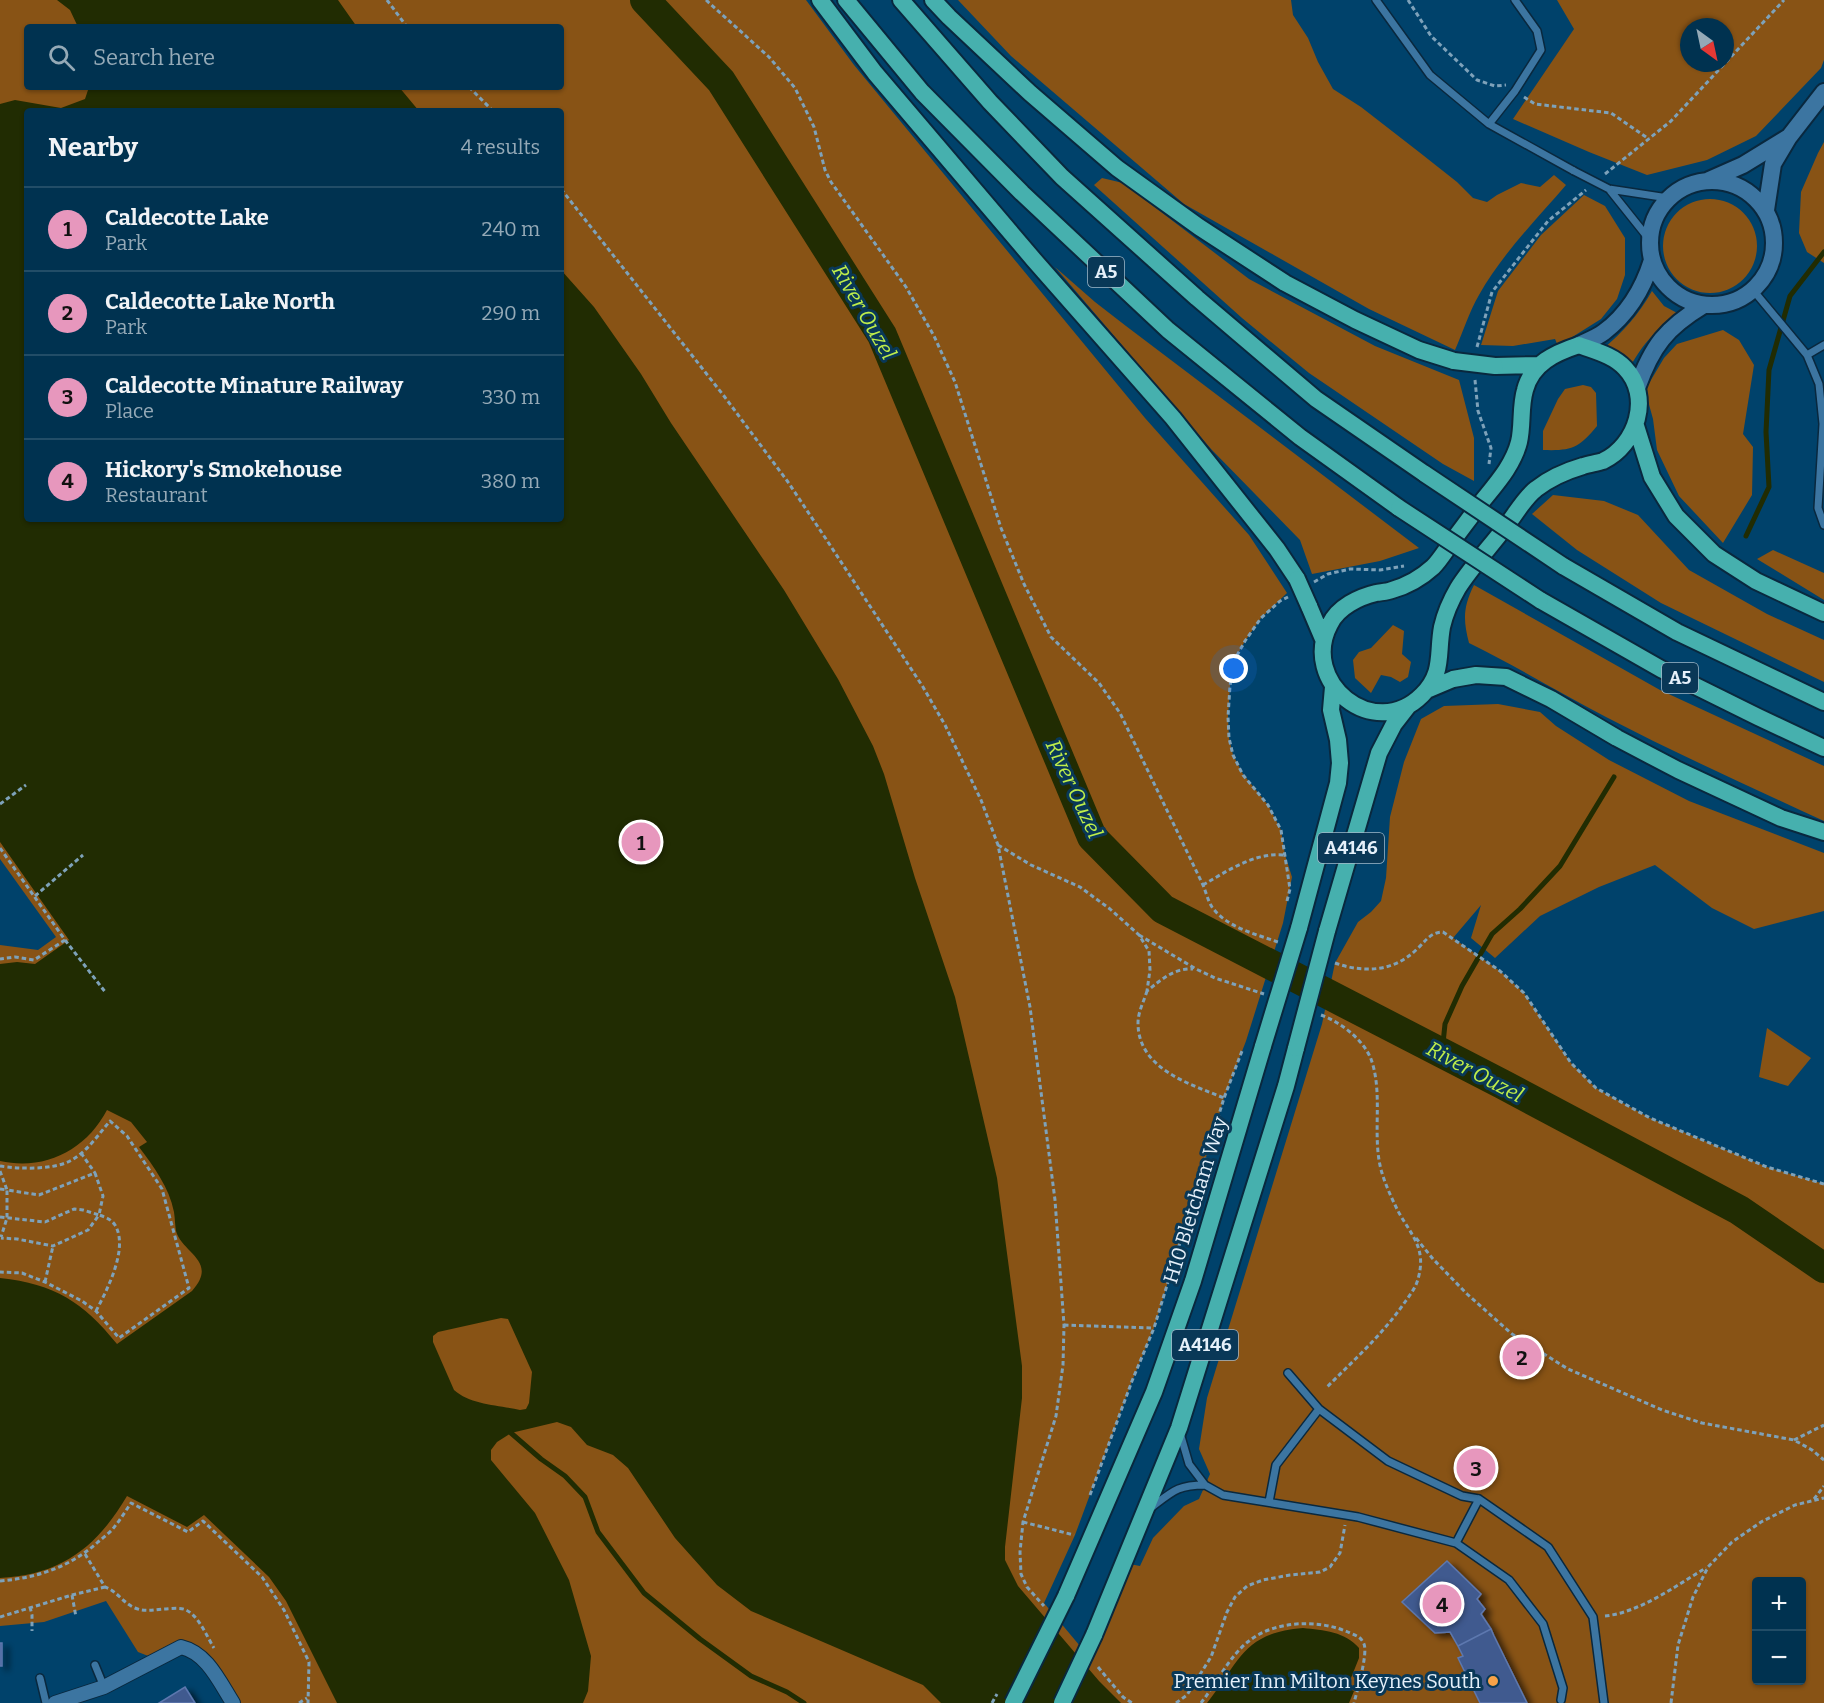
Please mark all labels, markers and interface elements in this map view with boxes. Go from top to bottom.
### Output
north arrow [1680,18,1734,72]
search box [24,24,564,90]
icon: search [45,41,78,74]
text: Search here [93,44,215,71]
text: Nearby [48,132,138,163]
text: 4 results [461,135,540,159]
text: Caldecotte Lake [105,204,269,231]
text: 1 [63,217,72,241]
text: 240 m [482,217,540,241]
text: Park [105,231,147,255]
road number: A5 [1088,257,1124,287]
water label: River Ouzel [826,260,902,365]
text: Caldecotte Lake North [105,288,335,315]
text: 2 [62,301,73,325]
text: 290 m [482,301,540,325]
text: Park [105,315,147,339]
text: Caldecotte Minature Railway [105,372,403,399]
text: 3 [62,385,73,409]
text: 330 m [482,385,540,409]
text: Place [105,399,154,423]
text: Hickory's Smokehouse [105,456,342,483]
text: 4 [61,469,74,493]
text: 380 m [481,469,540,493]
text: Restaurant [105,483,208,507]
your location [1219,654,1248,683]
road number: A5 [1662,663,1698,693]
water label: River Ouzel [1040,736,1108,843]
pin: 1 [622,820,660,864]
road number: A4146 [1318,833,1384,863]
water label: River Ouzel [1422,1036,1528,1108]
street label: H10 Bletcham Way [1158,1113,1232,1286]
road number: A4146 [1172,1330,1238,1360]
pin: 2 [1502,1334,1541,1380]
pin: 3 [1456,1446,1496,1490]
map controls [1752,1577,1806,1685]
button: + [1752,1577,1806,1631]
pin: 4 [1422,1582,1462,1626]
button: − [1752,1631,1806,1685]
place label: Premier Inn Milton Keynes South [1174,1669,1482,1693]
marker: Premier Inn Milton Keynes South [1486,1674,1500,1688]

